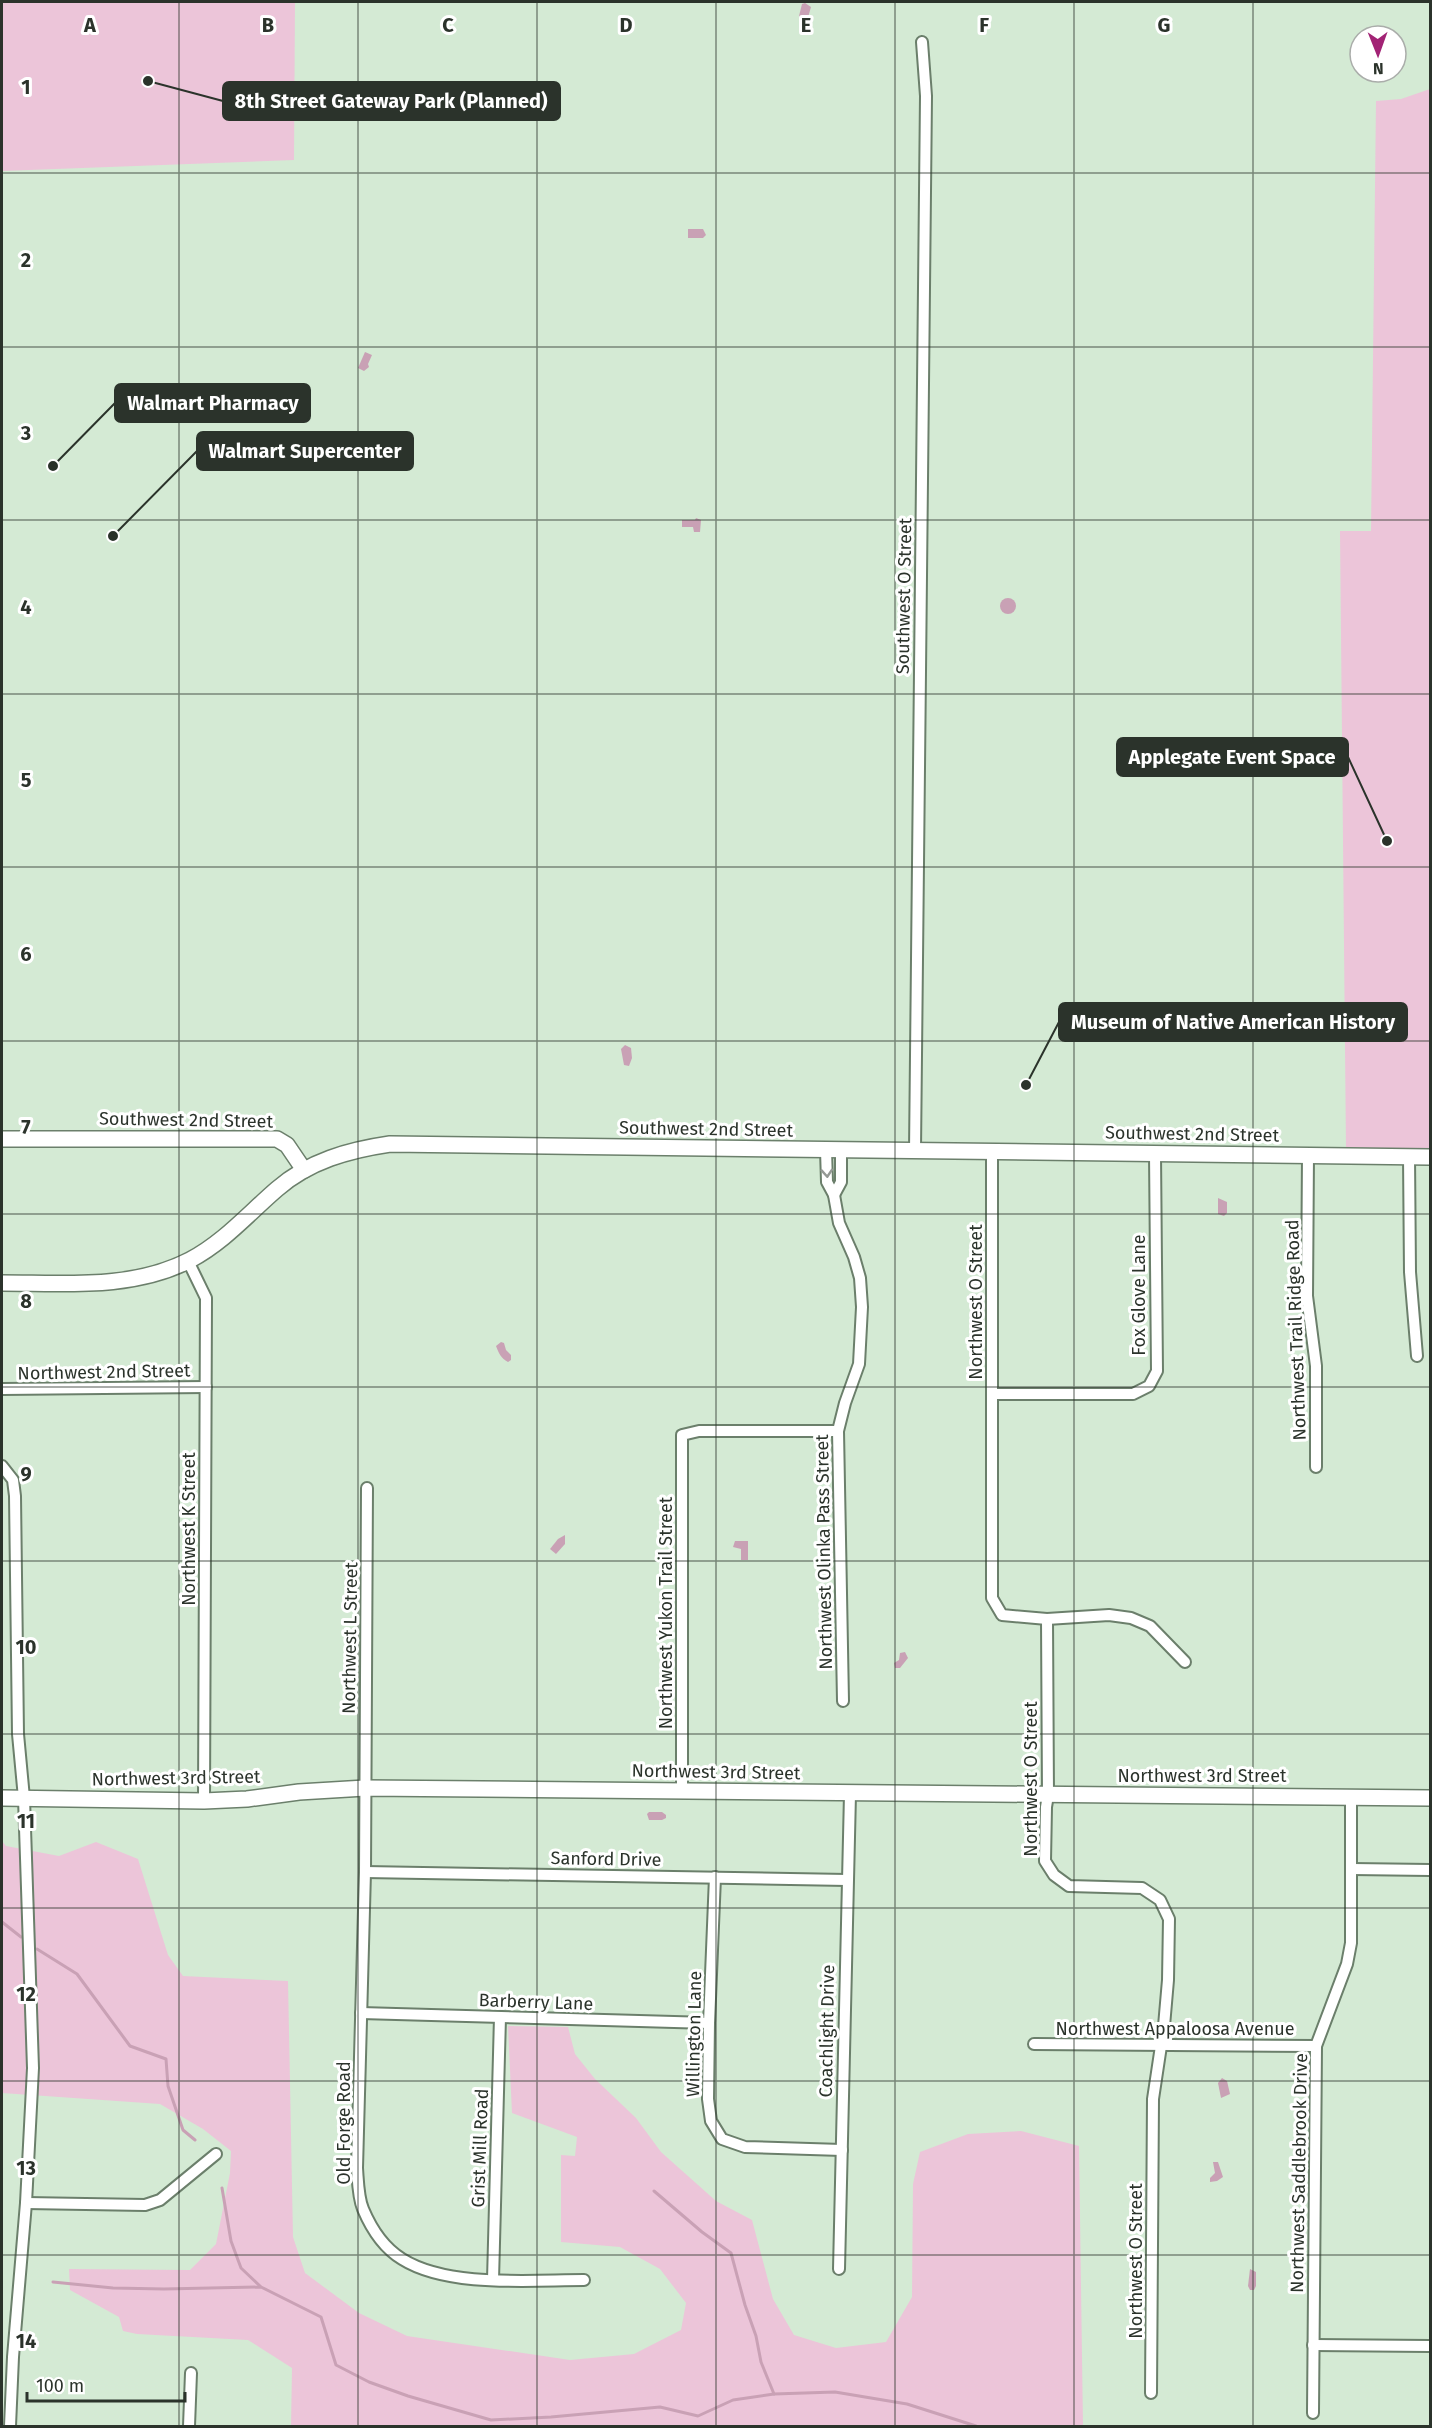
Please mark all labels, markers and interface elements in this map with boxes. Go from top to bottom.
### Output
text: A [83,13,97,37]
text: B [262,13,274,37]
text: C [442,13,454,37]
text: D [619,13,633,37]
text: E [801,13,811,37]
text: F [979,13,989,37]
text: G [1158,13,1170,37]
north arrow [1348,24,1408,84]
text: N [1373,59,1384,78]
text: 1 [21,75,31,99]
callout: 8th Street Gateway Park (Planned) [223,82,560,120]
text: 8th Street Gateway Park (Planned) [235,89,548,113]
text: 2 [21,248,31,272]
callout: Walmart Pharmacy [115,384,310,422]
text: Walmart Pharmacy [127,391,299,415]
text: 3 [20,421,31,445]
callout: Walmart Supercenter [197,432,413,470]
text: Walmart Supercenter [209,439,402,463]
street label: Southwest O Street [892,517,916,674]
text: 4 [20,595,32,619]
callout: Applegate Event Space [1117,738,1348,776]
text: Applegate Event Space [1128,745,1335,769]
text: 5 [21,768,32,792]
text: 6 [20,942,32,966]
callout: Museum of Native American History [1059,1003,1407,1041]
text: Museum of Native American History [1071,1010,1396,1034]
street label: Southwest 2nd Street [99,1107,274,1133]
text: 7 [21,1115,31,1139]
street label: Southwest 2nd Street [619,1116,794,1142]
street label: Southwest 2nd Street [1105,1121,1280,1147]
one-way arrow [821,1169,834,1178]
street label: Northwest Trail Ridge Road [1281,1219,1311,1441]
street label: Northwest O Street [965,1224,987,1380]
street label: Fox Glove Lane [1128,1234,1150,1356]
text: 8 [20,1289,32,1313]
street label: Northwest 2nd Street [17,1359,191,1385]
street label: Northwest Olinka Pass Street [811,1434,837,1670]
street label: Northwest K Street [178,1452,200,1606]
text: 9 [20,1462,32,1486]
street label: Northwest Yukon Trail Street [655,1496,677,1729]
street label: Northwest L Street [338,1561,362,1714]
text: 10 [16,1635,36,1659]
street label: Northwest O Street [1020,1701,1042,1857]
street label: Northwest 3rd Street [631,1760,801,1784]
street label: Northwest 3rd Street [1118,1765,1287,1787]
street label: Northwest 3rd Street [91,1766,261,1790]
text: 11 [17,1809,35,1833]
street label: Sanford Drive [550,1847,662,1871]
street label: Coachlight Drive [815,1964,839,2098]
street label: Willington Lane [682,1971,706,2097]
text: 12 [16,1982,36,2006]
street label: Barberry Lane [478,1989,594,2015]
street label: Northwest Appaloosa Avenue [1055,2018,1295,2040]
street label: Northwest Saddlebrook Drive [1286,2053,1312,2293]
street label: Old Forge Road [333,2061,355,2185]
street label: Grist Mill Road [467,2088,493,2208]
text: 13 [16,2156,36,2180]
street label: Northwest O Street [1125,2183,1147,2339]
text: 14 [16,2329,36,2353]
scale bar [27,2365,184,2403]
text: 100 m [36,2375,84,2397]

